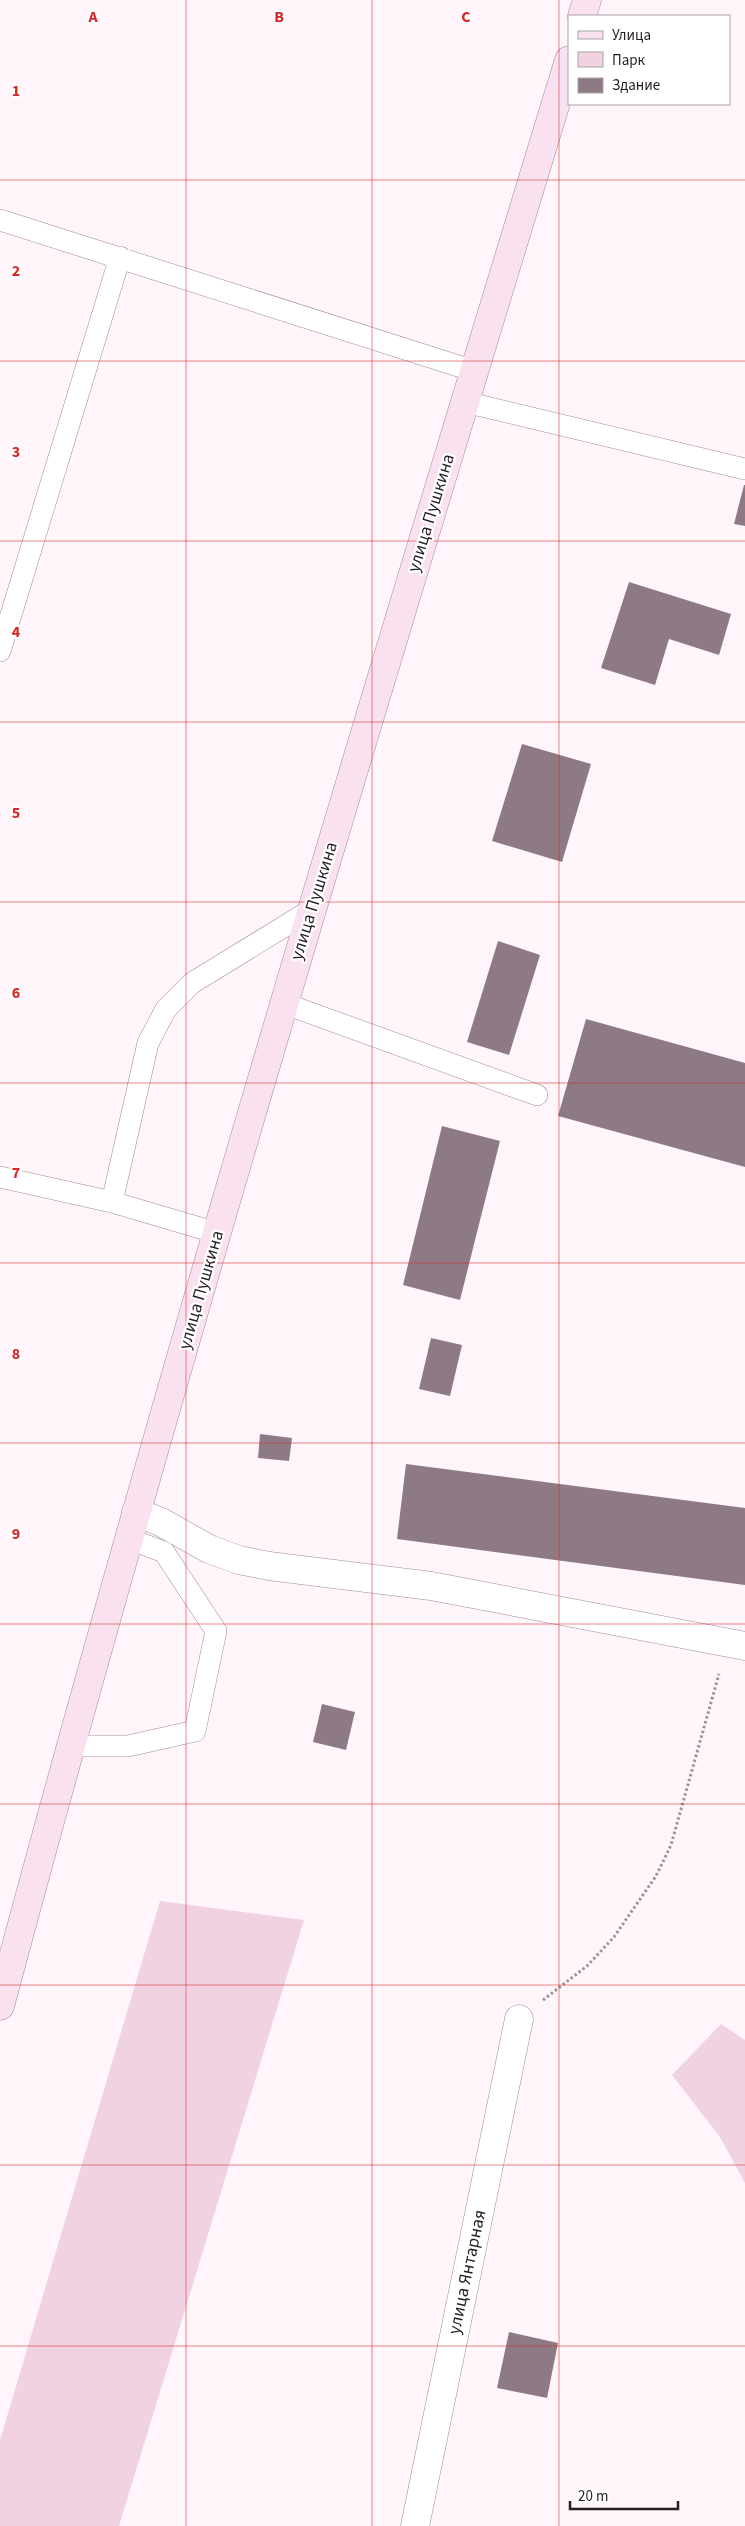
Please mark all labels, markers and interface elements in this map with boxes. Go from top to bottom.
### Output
text: A [87,6,98,28]
text: B [274,6,284,28]
text: C [461,6,471,28]
legend [568,15,730,105]
text: Улица [612,25,651,46]
text: Парк [612,50,646,71]
text: Здание [612,75,660,96]
text: 1 [12,80,20,102]
text: 2 [12,260,20,282]
text: 3 [12,441,20,463]
street label: улица Пушкина [401,451,461,575]
text: 4 [12,621,21,643]
text: 5 [12,802,20,824]
street label: улица Пушкина [284,839,344,963]
text: 6 [12,982,20,1004]
text: 7 [12,1162,20,1184]
street label: улица Пушкина [172,1228,230,1352]
text: 8 [12,1343,20,1365]
text: 9 [12,1523,20,1545]
street label: улица Янтарная [442,2207,492,2337]
scale bar [570,2478,678,2510]
text: 20 m [578,2486,608,2507]

